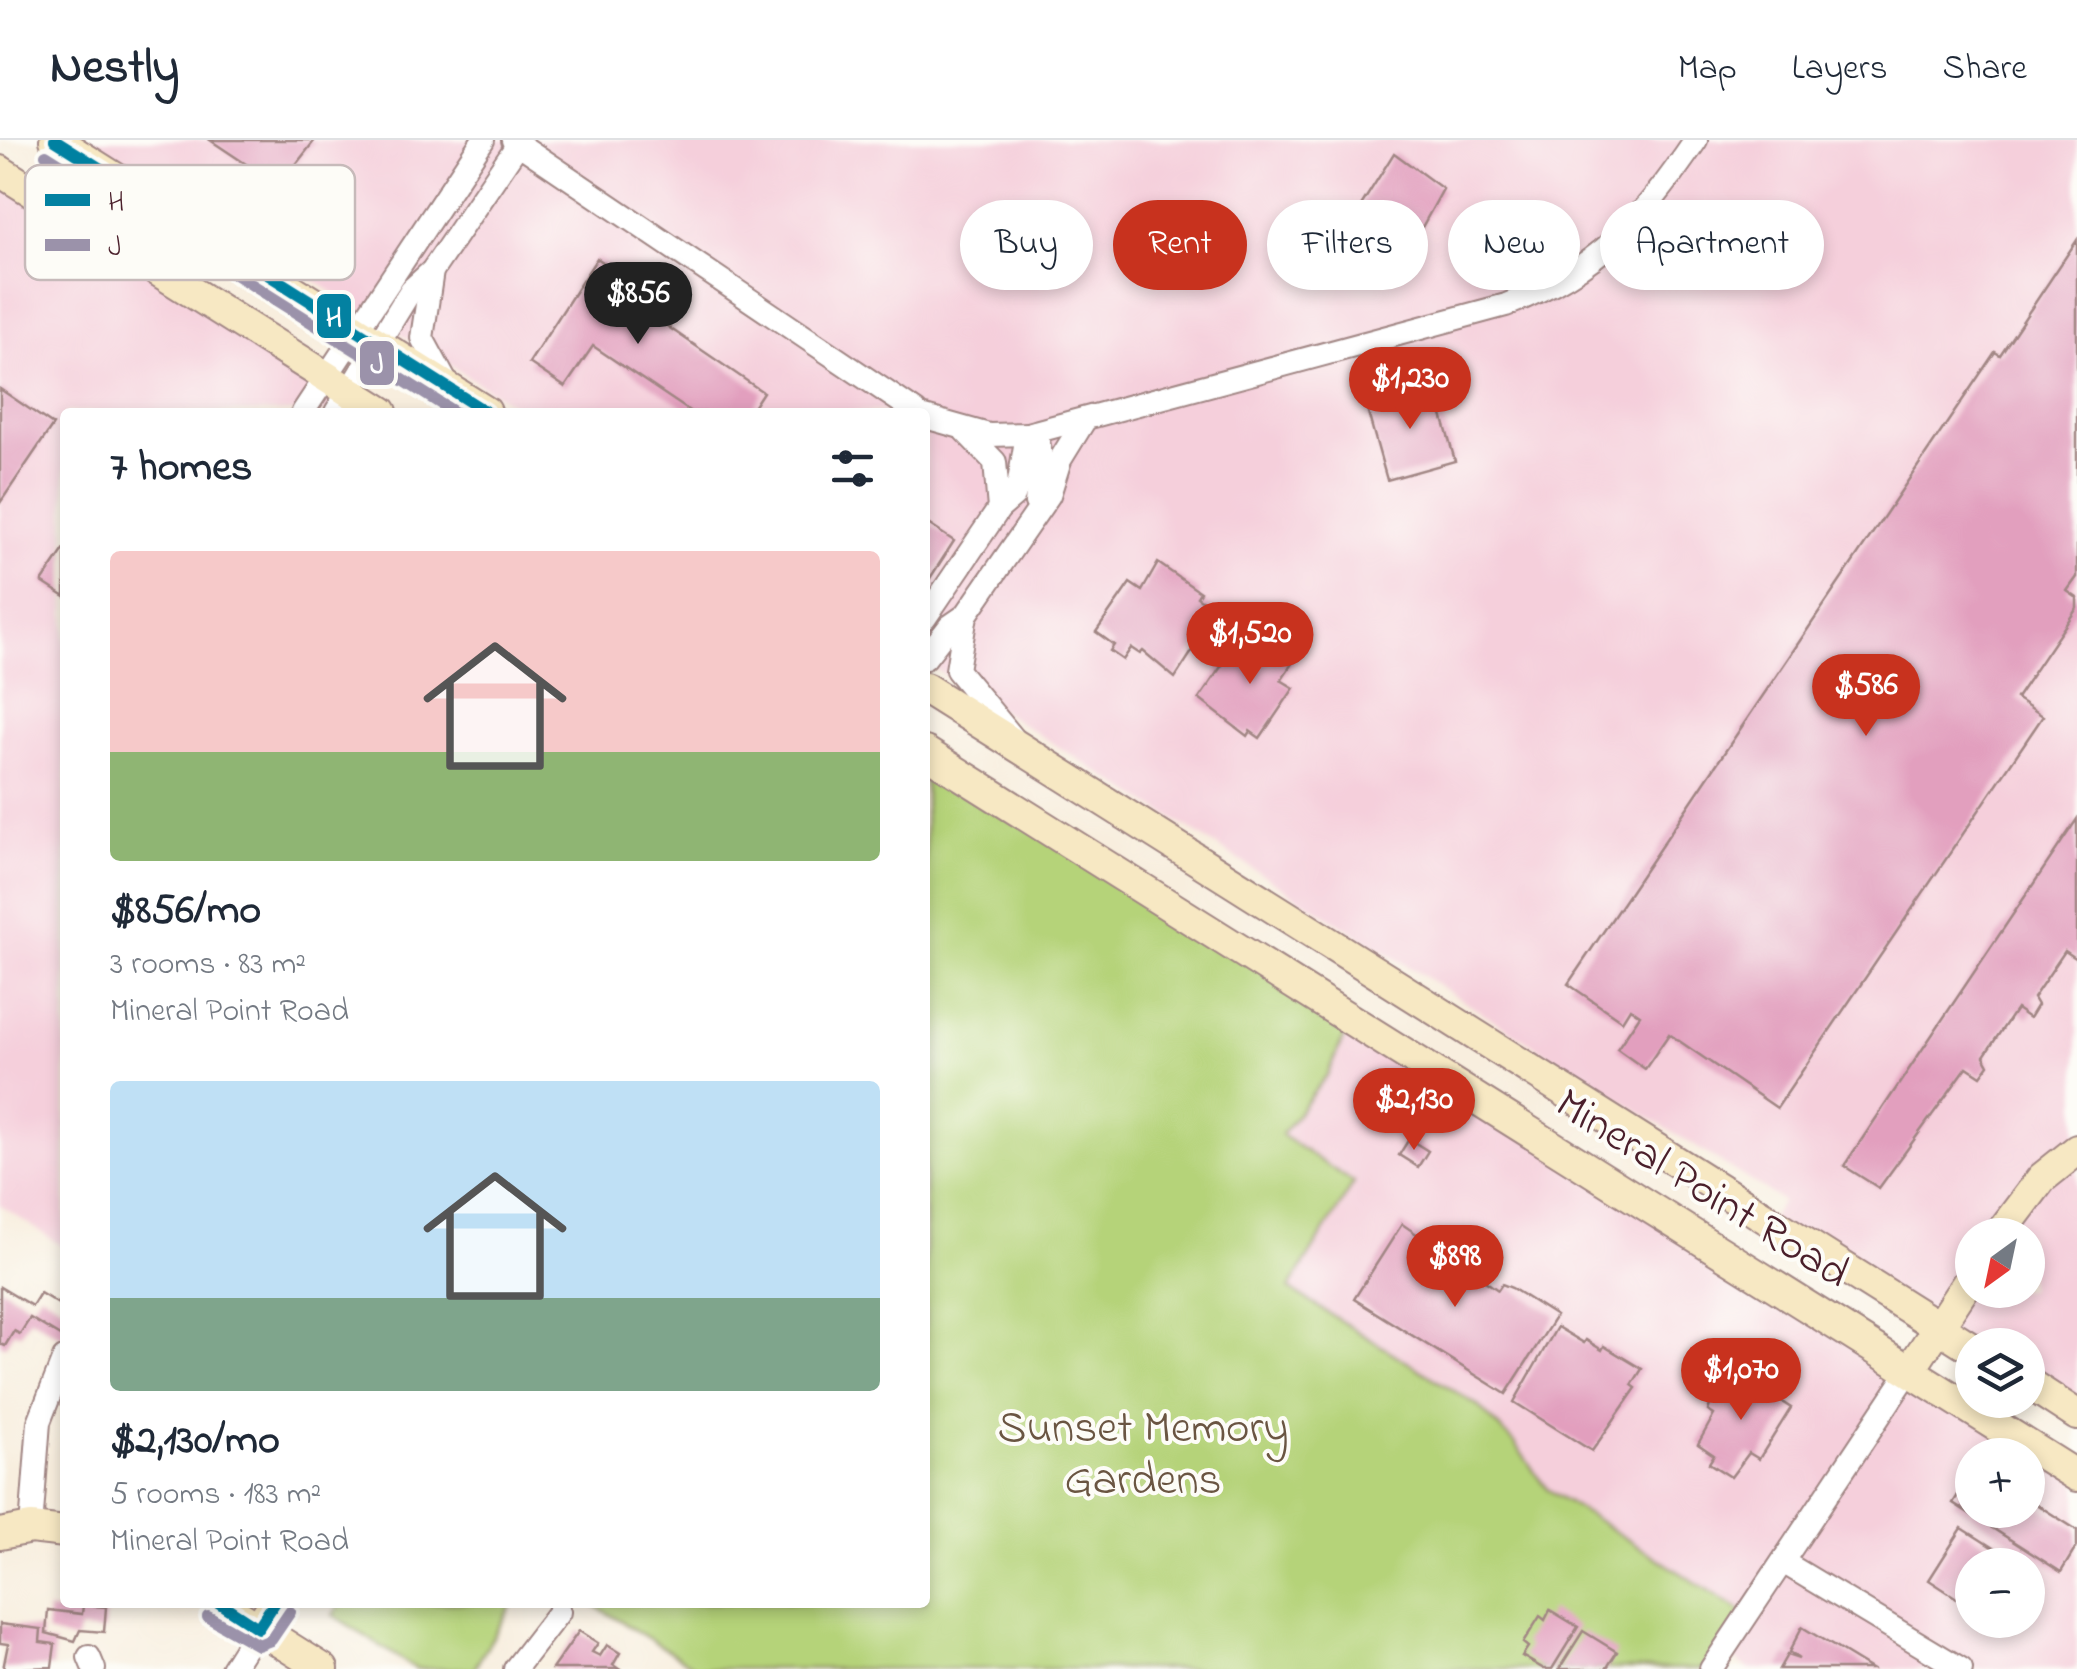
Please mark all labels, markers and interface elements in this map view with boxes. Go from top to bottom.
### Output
text: Nestly [50,34,179,104]
text: Map [1678,44,1737,95]
text: Layers [1792,44,1887,95]
text: Share [1942,44,2027,95]
legend [25,165,355,280]
text: H [108,183,124,224]
chip: Buy [960,200,1093,290]
chip: Rent [1113,200,1247,290]
chip: Filters [1267,200,1428,290]
chip: New [1448,200,1580,290]
chip: Apartment [1600,200,1824,290]
text: J [108,228,122,269]
pin: $856 [579,262,697,347]
text: $856 [606,271,670,318]
line badge: H [315,292,353,340]
text: H [326,299,342,340]
line badge: J [358,339,396,387]
text: J [370,346,384,387]
pin: $1,230 [1329,347,1491,432]
text: $1,230 [1371,356,1449,403]
text: 7 homes [110,438,252,499]
icon: filters [825,441,880,496]
pin: $1,520 [1169,602,1331,687]
text: $1,520 [1208,611,1292,658]
icon: home [405,616,585,796]
pin: $586 [1807,654,1925,739]
text: $586 [1834,663,1898,710]
text: $856/mo [110,881,261,942]
text: 3 rooms · 83 m² [110,942,306,989]
text: Mineral Point Road [110,989,349,1036]
pin: $2,130 [1333,1068,1495,1153]
street label: Mineral Point Road [1541,1073,1861,1307]
text: $2,130 [1375,1077,1453,1124]
icon: home [405,1146,585,1326]
north arrow [1955,1218,2045,1308]
map controls [1955,1218,2045,1638]
pin: $898 [1396,1225,1514,1310]
text: $898 [1429,1234,1482,1281]
button: layers [1955,1328,2045,1418]
pin: $1,070 [1660,1338,1822,1423]
text: $1,070 [1703,1347,1779,1394]
park label: Sunset Memory Gardens [998,1397,1288,1515]
text: $2,130/mo [110,1411,280,1472]
button: + [1955,1438,2045,1528]
text: 5 rooms · 183 m² [110,1472,321,1519]
text: Mineral Point Road [110,1519,349,1566]
button: − [1955,1548,2045,1638]

